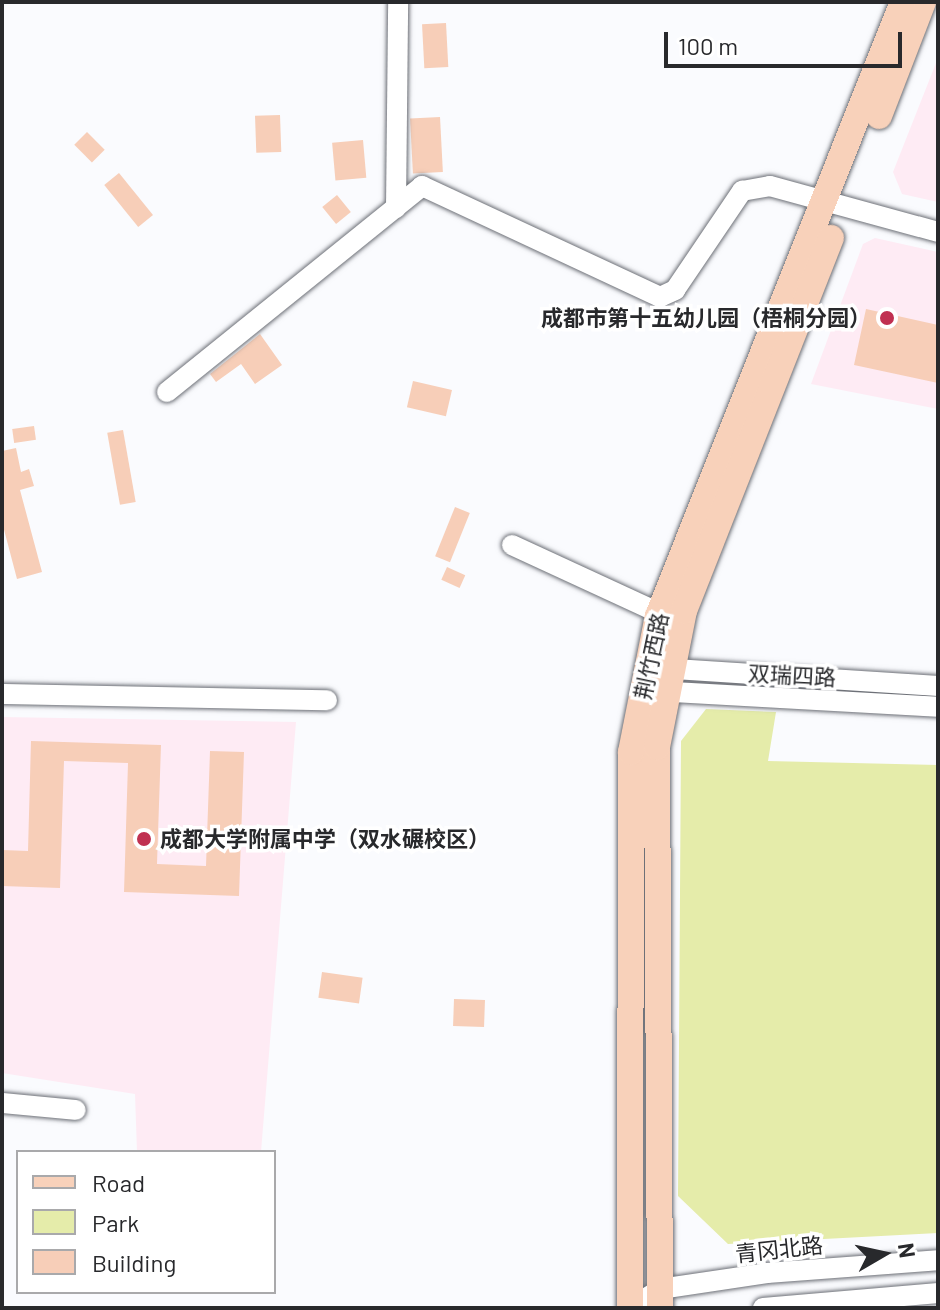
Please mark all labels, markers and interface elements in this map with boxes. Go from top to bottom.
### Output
scale bar [668,16,906,66]
text: 100 m [678,31,738,60]
place label: 成都市第十五幼儿园（梧桐分园） [541,305,871,331]
marker: 成都市第十五幼儿园（梧桐分园） [878,309,896,327]
street label: 荆竹西路 [629,610,673,702]
street label: 双瑞四路 [747,660,837,690]
place label: 成都大学附属中学（双水碾校区） [160,826,490,852]
marker: 成都大学附属中学（双水碾校区） [135,830,153,848]
legend [16,1150,276,1294]
text: Road [92,1168,145,1197]
text: Park [92,1208,139,1237]
north arrow [844,1214,924,1294]
street label: 青冈北路 [734,1231,824,1267]
text: N [894,1241,922,1260]
text: Building [92,1248,176,1277]

